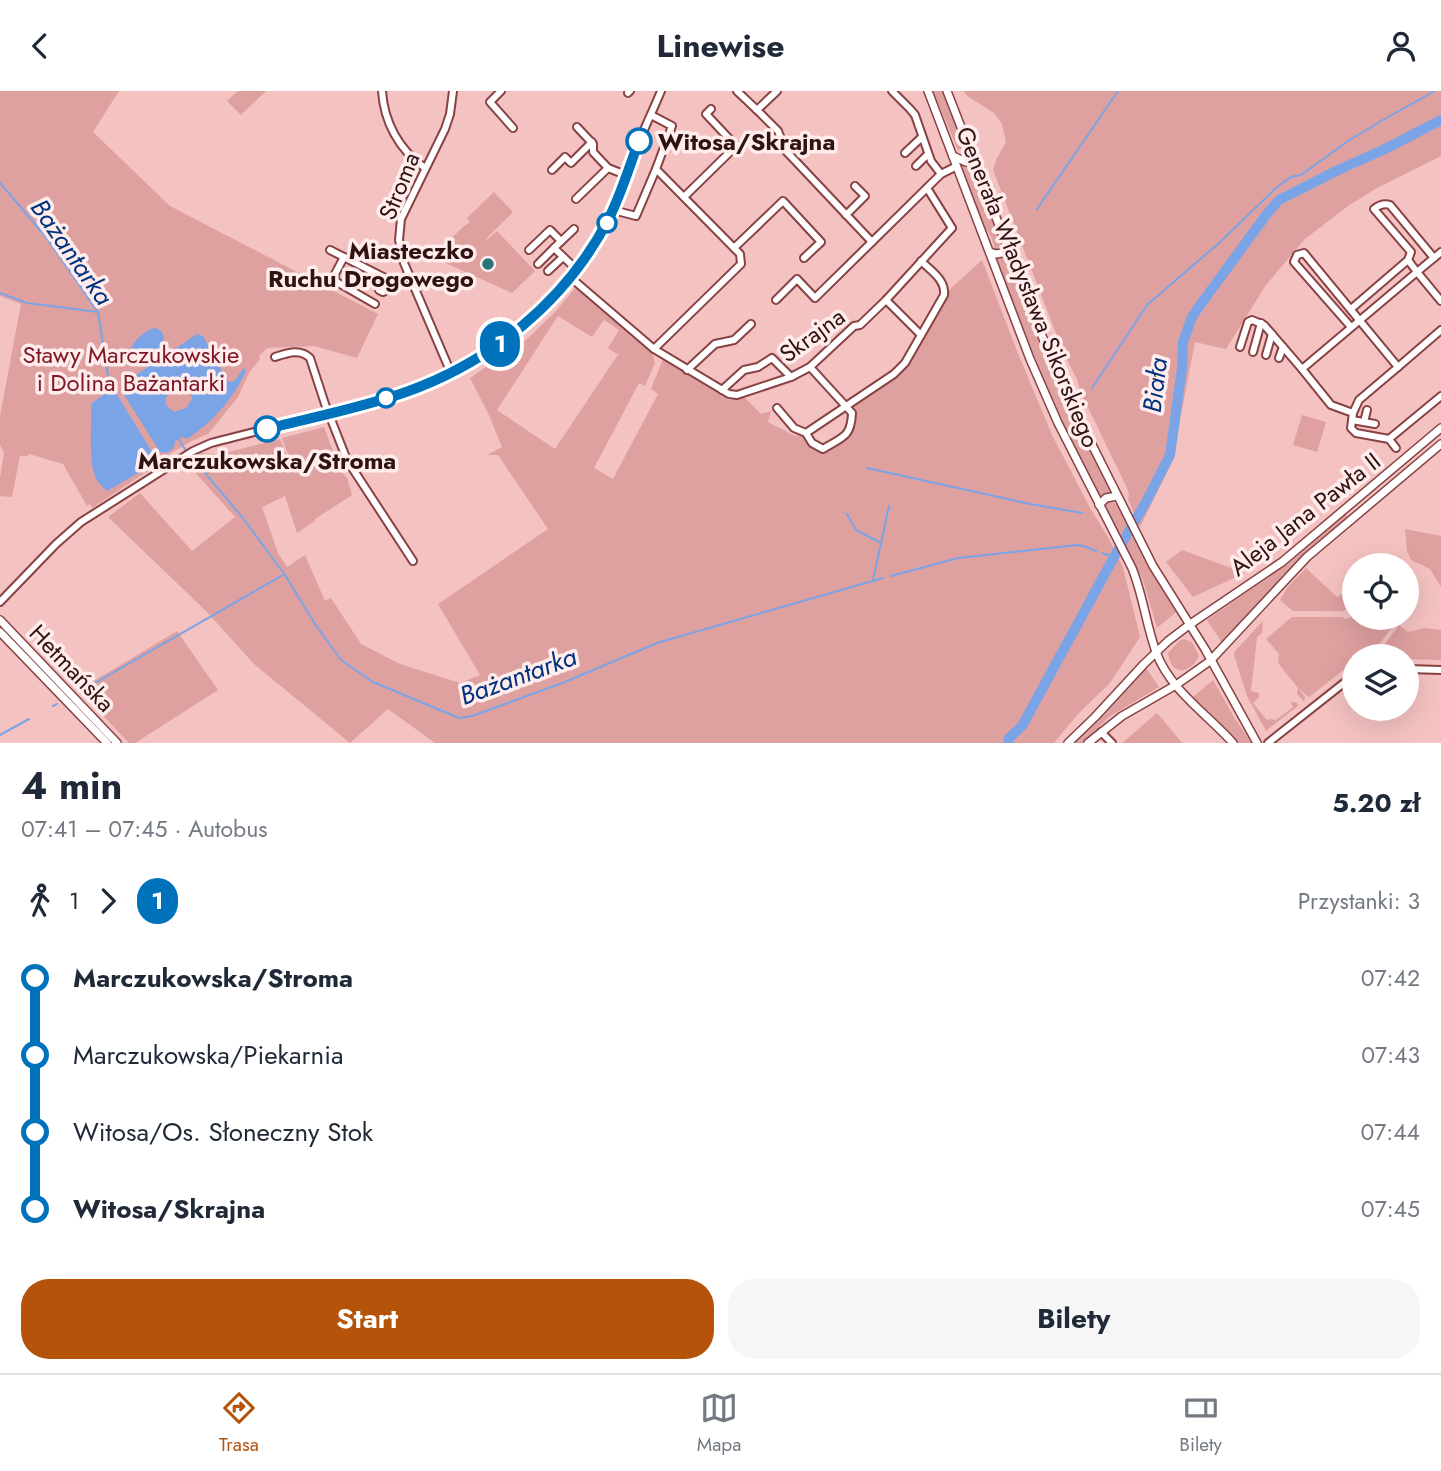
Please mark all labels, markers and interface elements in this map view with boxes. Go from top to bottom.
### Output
text: Linewise [656,23,785,69]
icon: back [21,27,59,65]
icon: person [1382,27,1420,65]
street label: Generała Władysława Sikorskiego [947,121,1109,453]
place label: Witosa/Skrajna [658,124,835,159]
marker: Witosa/Skrajna [626,128,652,154]
street label: Stroma [370,147,428,225]
water label: Bażantarka [21,191,123,313]
unlabelled marker [597,213,617,233]
place label: Miasteczko Ruchu Drogowego [268,233,474,296]
marker: Miasteczko Ruchu Drogowego [480,256,496,272]
street label: Skrajna [772,299,852,371]
line badge: 1 [477,321,523,367]
text: 1 [494,326,506,361]
park label: Stawy Marczukowskie i Dolina Bażantarki [23,337,239,400]
water label: Biała [1133,355,1177,415]
unlabelled marker [376,388,396,408]
marker: Marczukowska/Stroma [254,416,280,442]
place label: Marczukowska/Stroma [138,443,396,478]
street label: Aleja Jana Pawła II [1222,444,1388,584]
map controls [1342,553,1419,721]
button: locate [1342,553,1419,630]
street label: Hetmańska [21,616,123,720]
water label: Bażantarka [454,637,583,715]
button: layers [1342,644,1419,721]
text: 4 min [21,758,122,813]
text: 5.20 zł [1332,784,1420,822]
text: 07:41 – 07:45 · Autobus [21,812,268,846]
icon: walk [21,882,59,920]
icon: forward [89,882,127,920]
text: 1 [151,883,164,918]
text: 1 [69,884,79,918]
text: Przystanki: 3 [1298,884,1420,918]
text: Marczukowska/Stroma [73,959,353,997]
text: 07:42 [1361,961,1420,995]
text: Marczukowska/Piekarnia [73,1036,343,1074]
text: 07:43 [1361,1038,1420,1072]
text: Witosa/Os. Słoneczny Stok [73,1113,373,1151]
text: 07:44 [1360,1115,1420,1149]
text: Witosa/Skrajna [73,1190,265,1228]
text: 07:45 [1361,1192,1420,1226]
button: Start [21,1279,714,1359]
button: Bilety [728,1279,1420,1359]
tab: Trasa [219,1389,259,1458]
tab: Mapa [697,1389,741,1458]
tab: Bilety [1179,1389,1222,1458]

